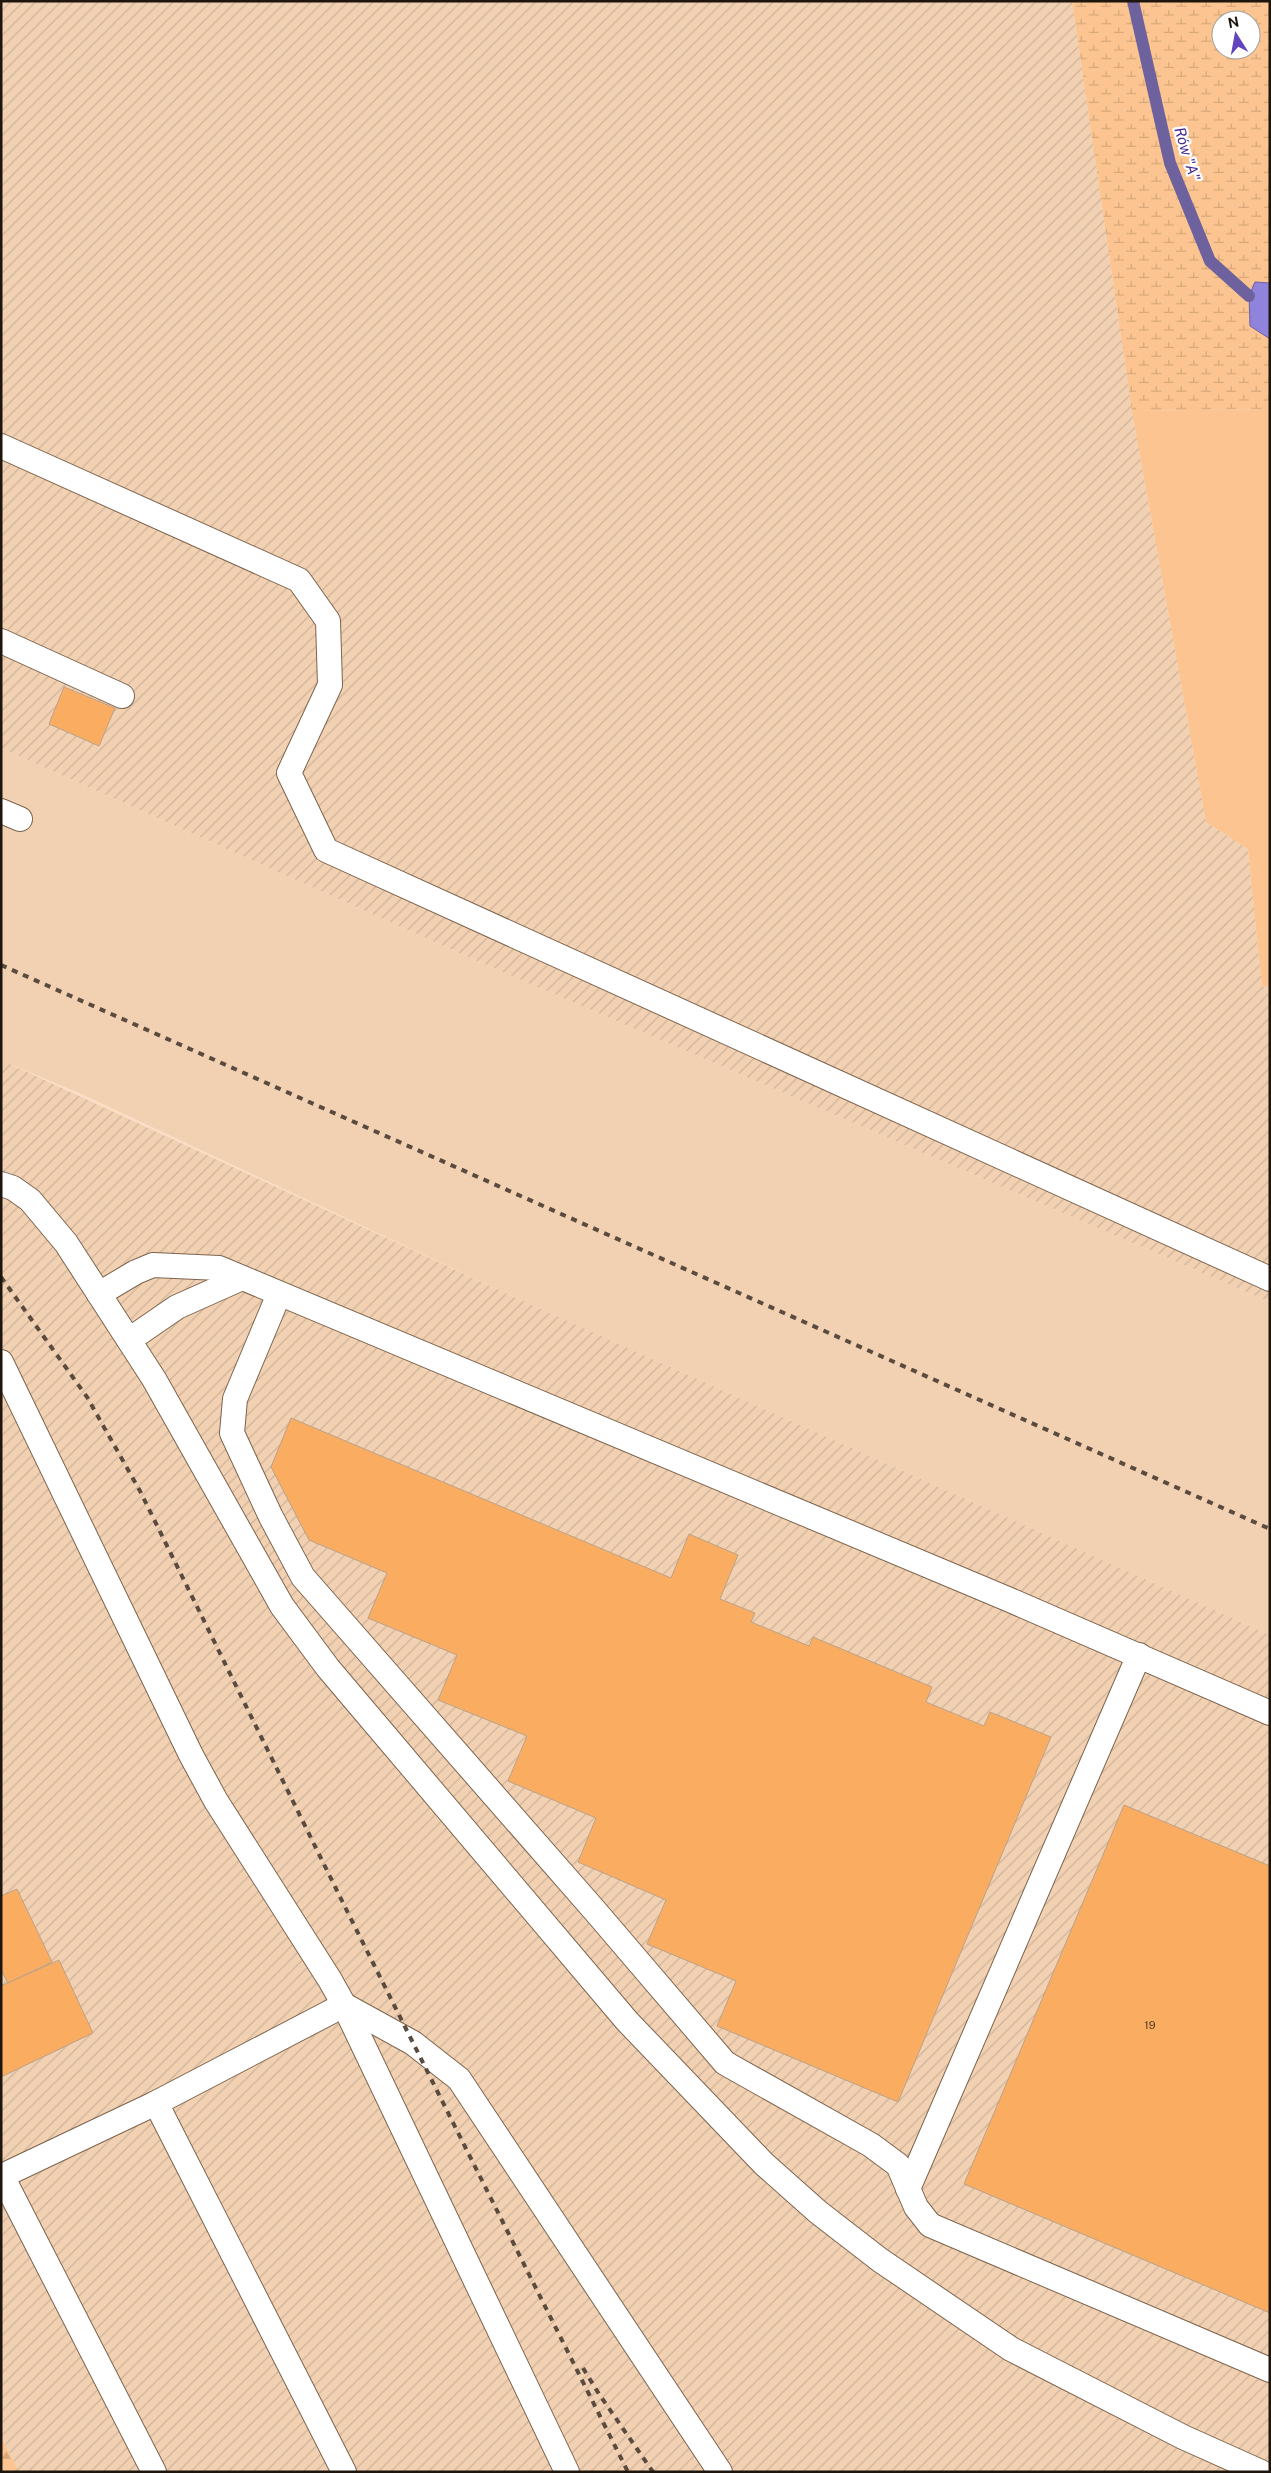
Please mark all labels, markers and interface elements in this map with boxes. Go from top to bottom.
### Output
north arrow [1211,10,1261,60]
text: N [1227,13,1240,31]
water label: Rów "A" [1171,125,1204,183]
house number: 19 [1144,2019,1156,2031]

